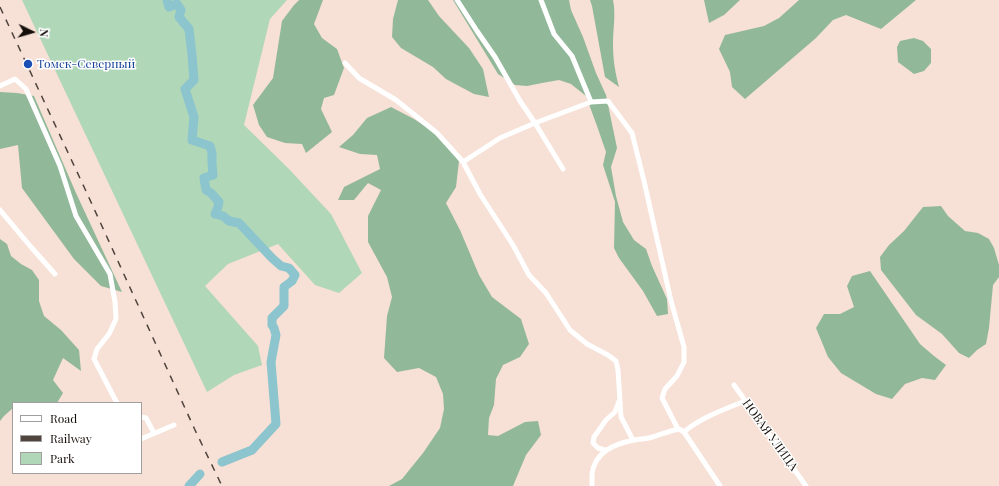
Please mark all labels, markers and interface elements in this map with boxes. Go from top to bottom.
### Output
north arrow [12,12,52,52]
text: N [37,28,52,38]
place label: Томск-Северный [37,57,135,71]
marker: Томск-Северный [22,58,34,70]
street label: НОВАЯ УЛИЦА [739,396,801,474]
legend [12,402,142,474]
text: Road [50,410,77,426]
text: Railway [50,430,92,446]
text: Park [50,450,75,466]

